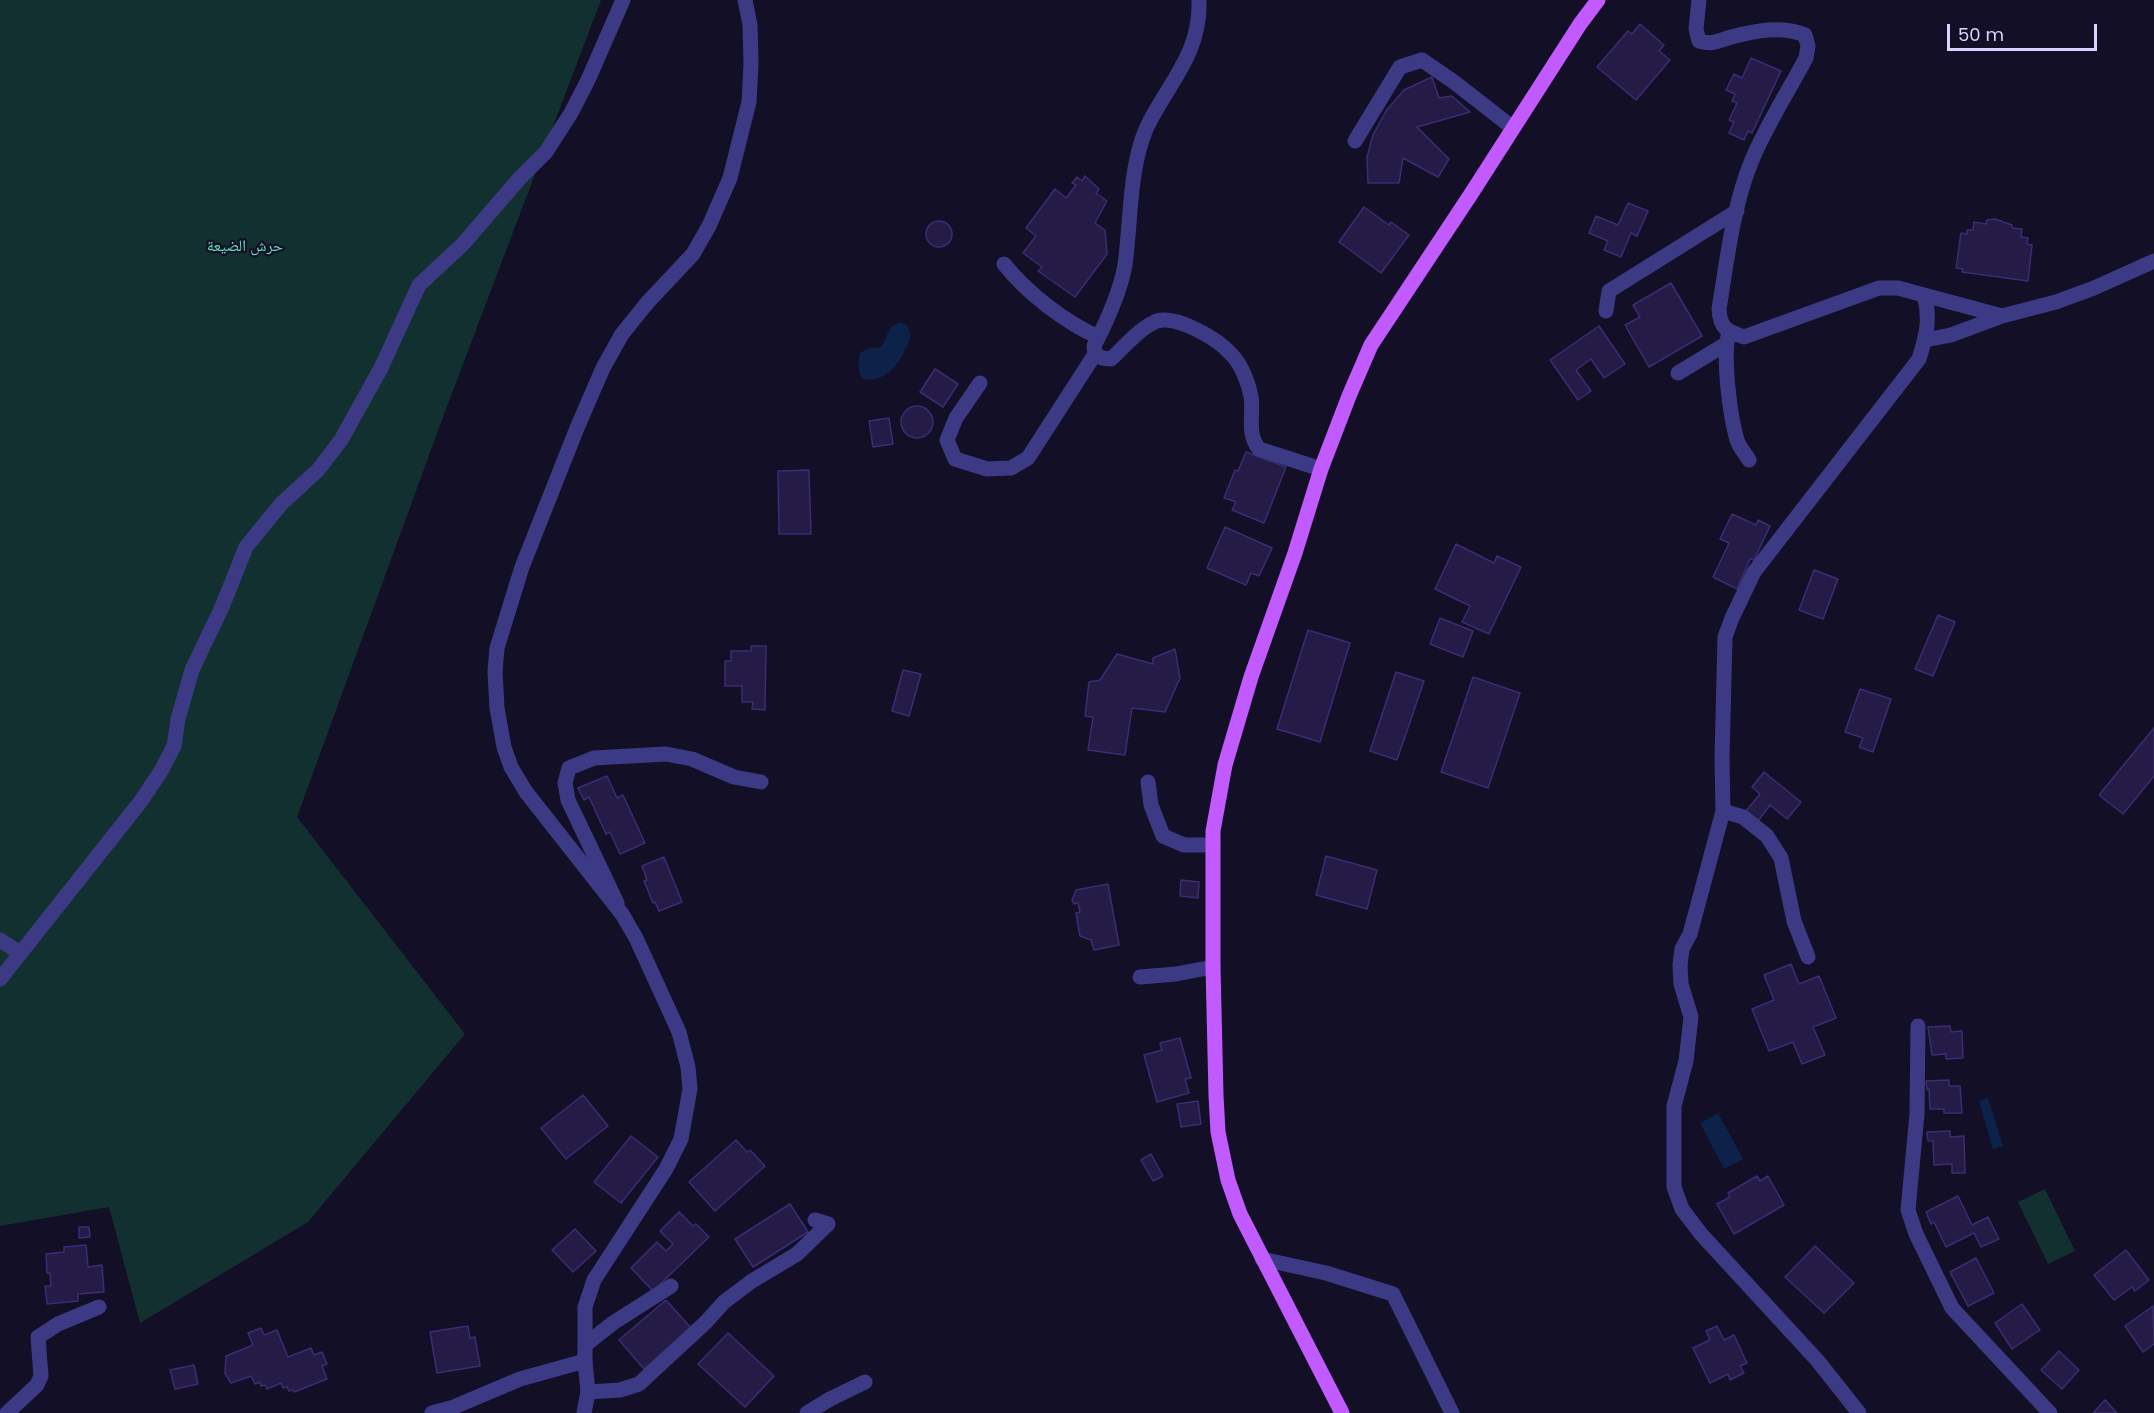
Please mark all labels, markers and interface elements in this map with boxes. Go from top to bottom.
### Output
scale bar [1950,12,2100,50]
text: 50 m [1958,22,2004,47]
park label: حرش الضيعة [207,237,283,257]

